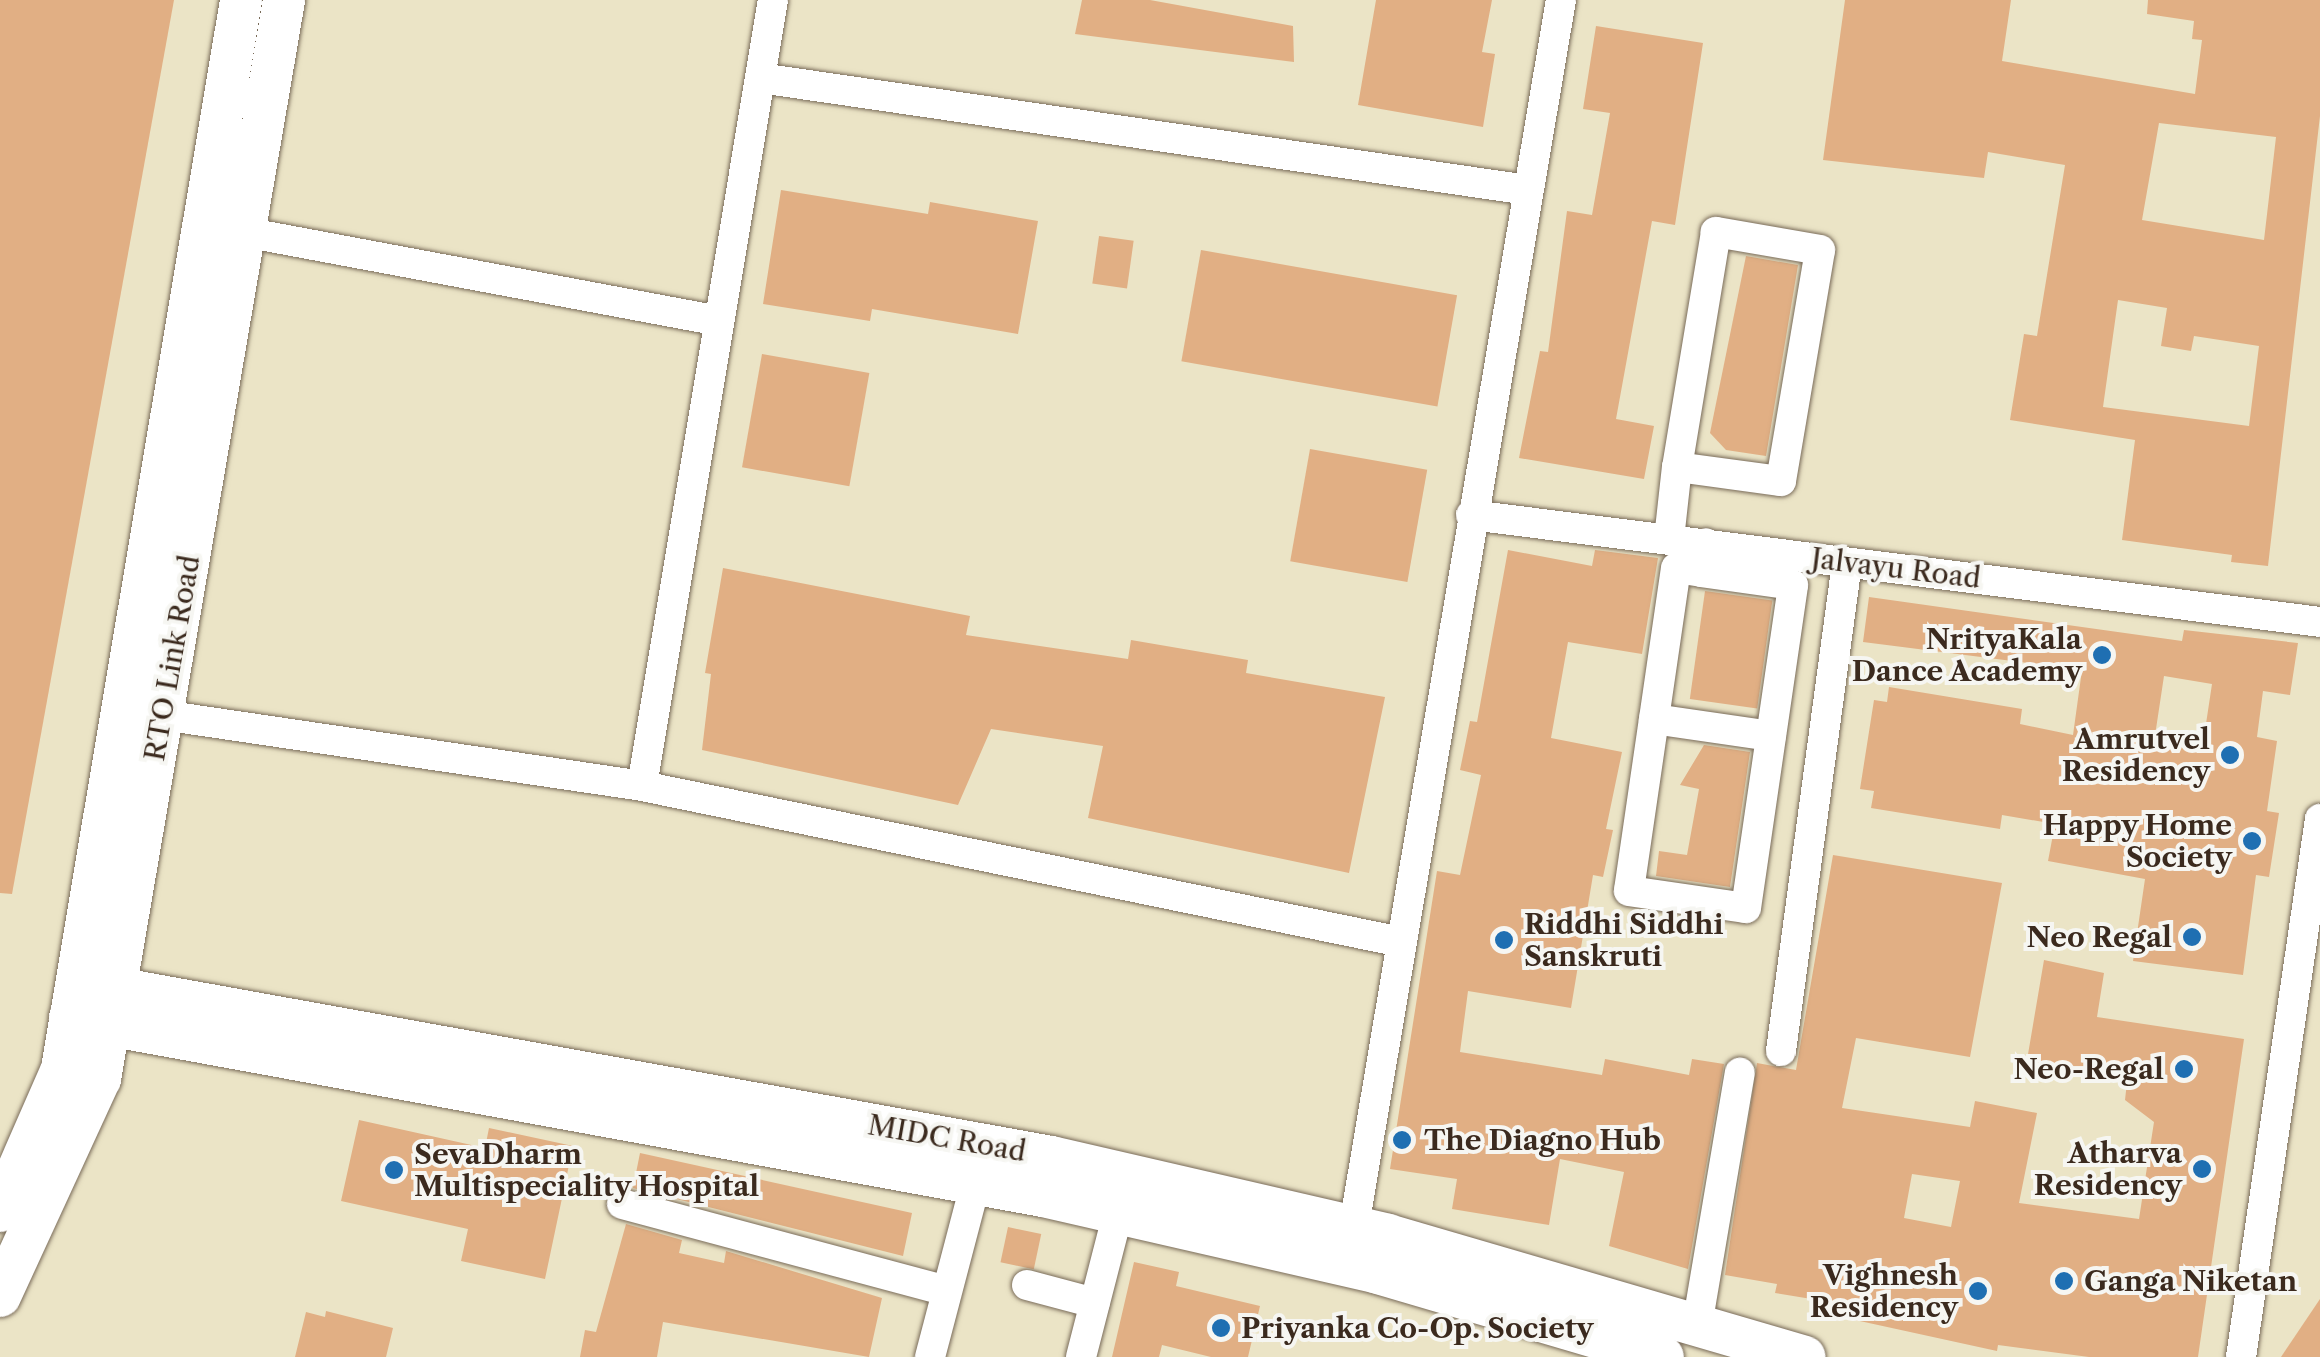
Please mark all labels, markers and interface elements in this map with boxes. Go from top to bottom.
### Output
street label: Jalvayu Road [1809,541,1983,595]
street label: RTO Link Road [137,552,207,764]
place label: NrityaKala Dance Academy [1851,622,2082,688]
marker: NrityaKala Dance Academy [2091,644,2113,666]
place label: Amrutvel Residency [2062,722,2210,788]
marker: Amrutvel Residency [2219,744,2241,766]
place label: Happy Home Society [2042,808,2232,874]
marker: Happy Home Society [2241,830,2263,852]
place label: Riddhi Siddhi Sanskruti [1524,907,1723,973]
place label: Neo Regal [2027,920,2172,954]
marker: Neo Regal [2181,926,2203,948]
marker: Riddhi Siddhi Sanskruti [1493,929,1515,951]
place label: Neo-Regal [2013,1052,2164,1086]
marker: Neo-Regal [2173,1058,2195,1080]
street label: MIDC Road [865,1108,1029,1168]
place label: The Diagno Hub [1424,1123,1661,1157]
marker: The Diagno Hub [1389,1127,1415,1153]
place label: Atharva Residency [2034,1136,2182,1202]
place label: SevaDharm Multispeciality Hospital [414,1137,760,1203]
marker: Atharva Residency [2191,1158,2213,1180]
marker: SevaDharm Multispeciality Hospital [383,1159,405,1181]
place label: Vighnesh Residency [1810,1258,1958,1324]
place label: Ganga Niketan [2084,1264,2297,1298]
marker: Ganga Niketan [2053,1270,2075,1292]
marker: Vighnesh Residency [1967,1280,1989,1302]
place label: Priyanka Co-Op. Society [1241,1311,1594,1345]
marker: Priyanka Co-Op. Society [1210,1317,1232,1339]

